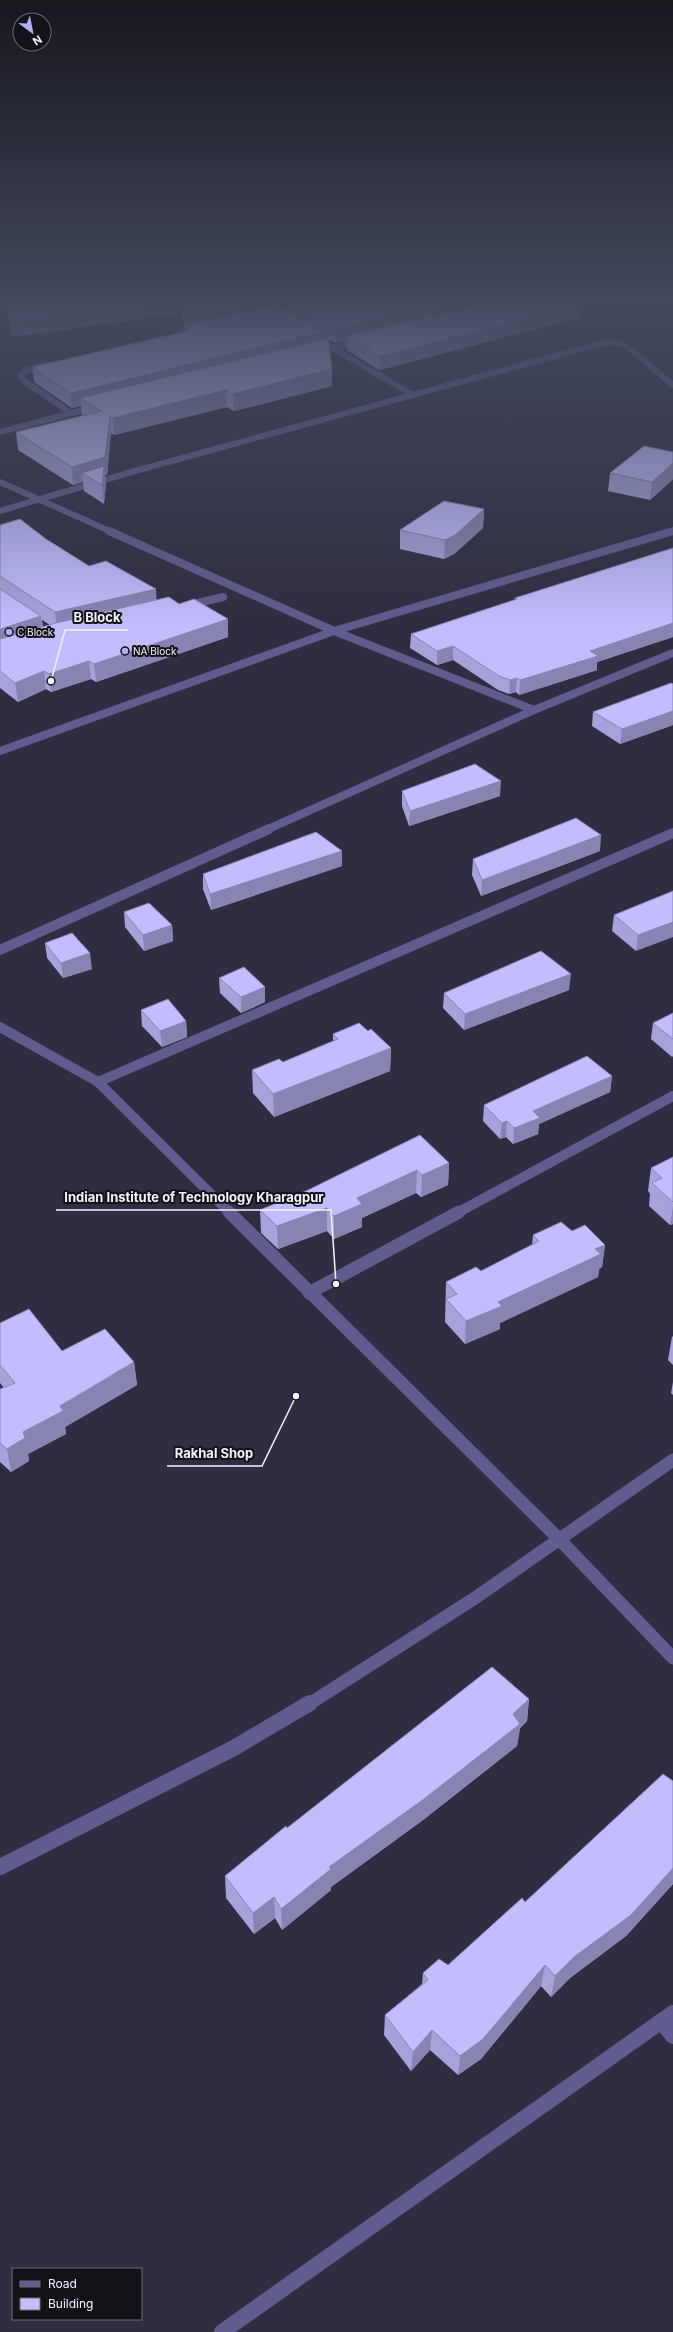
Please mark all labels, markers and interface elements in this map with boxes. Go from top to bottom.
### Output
north arrow [12,12,52,52]
text: N [30,32,45,49]
callout: B Block [65,605,128,630]
text: B Block [74,609,121,625]
place label: C Block [17,626,54,638]
marker: C Block [4,627,14,637]
place label: NA Block [133,645,177,657]
marker: NA Block [120,646,130,656]
callout: Indian Institute of Technology Kharagpur [56,1185,331,1210]
text: Indian Institute of Technology Kharagpur [64,1189,324,1205]
callout: Rakhal Shop [167,1441,262,1466]
text: Rakhal Shop [175,1445,253,1461]
legend [12,2268,142,2320]
text: Road [48,2276,77,2291]
text: Building [48,2296,93,2311]

